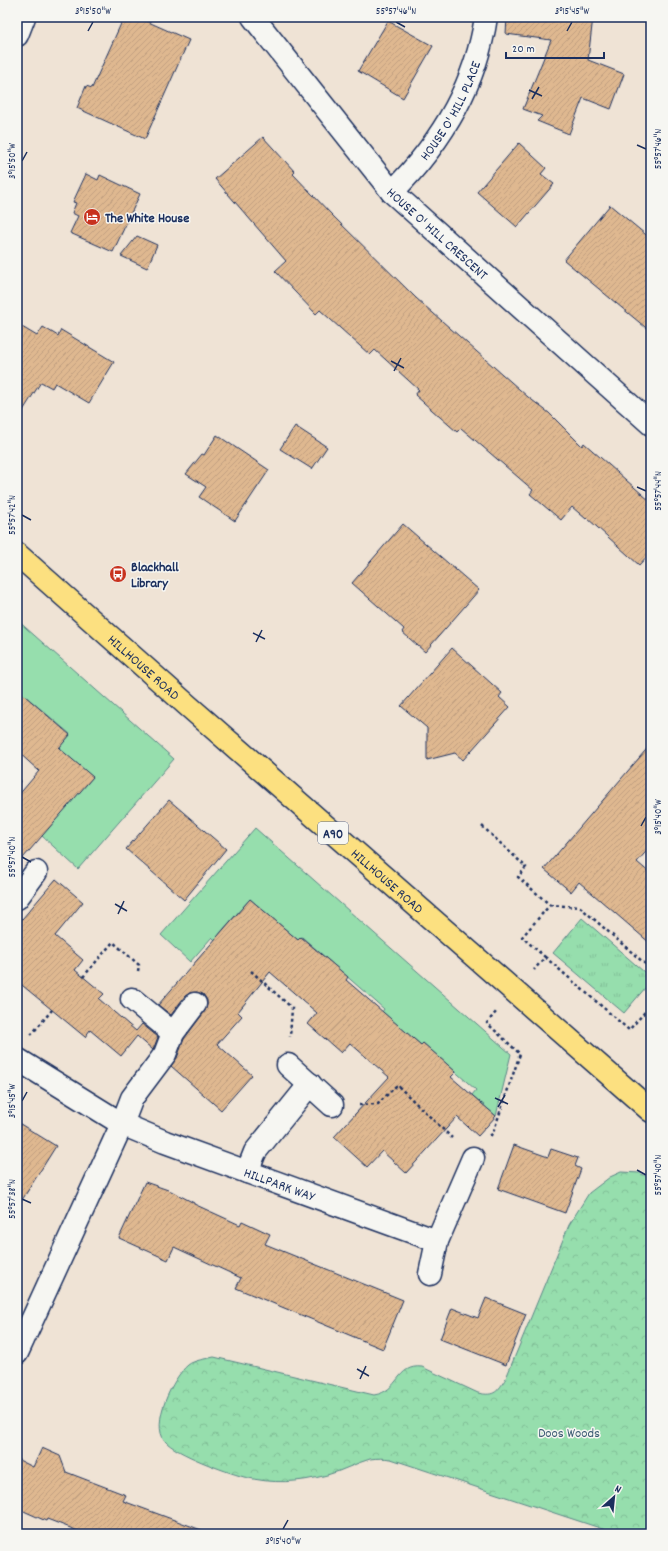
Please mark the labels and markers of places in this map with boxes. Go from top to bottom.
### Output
hotel icon: The White House [82,207,102,227]
place label: The White House [105,209,189,229]
place label: Blackhall Library [131,558,179,594]
bus stop icon: Blackhall Library [108,564,128,584]

